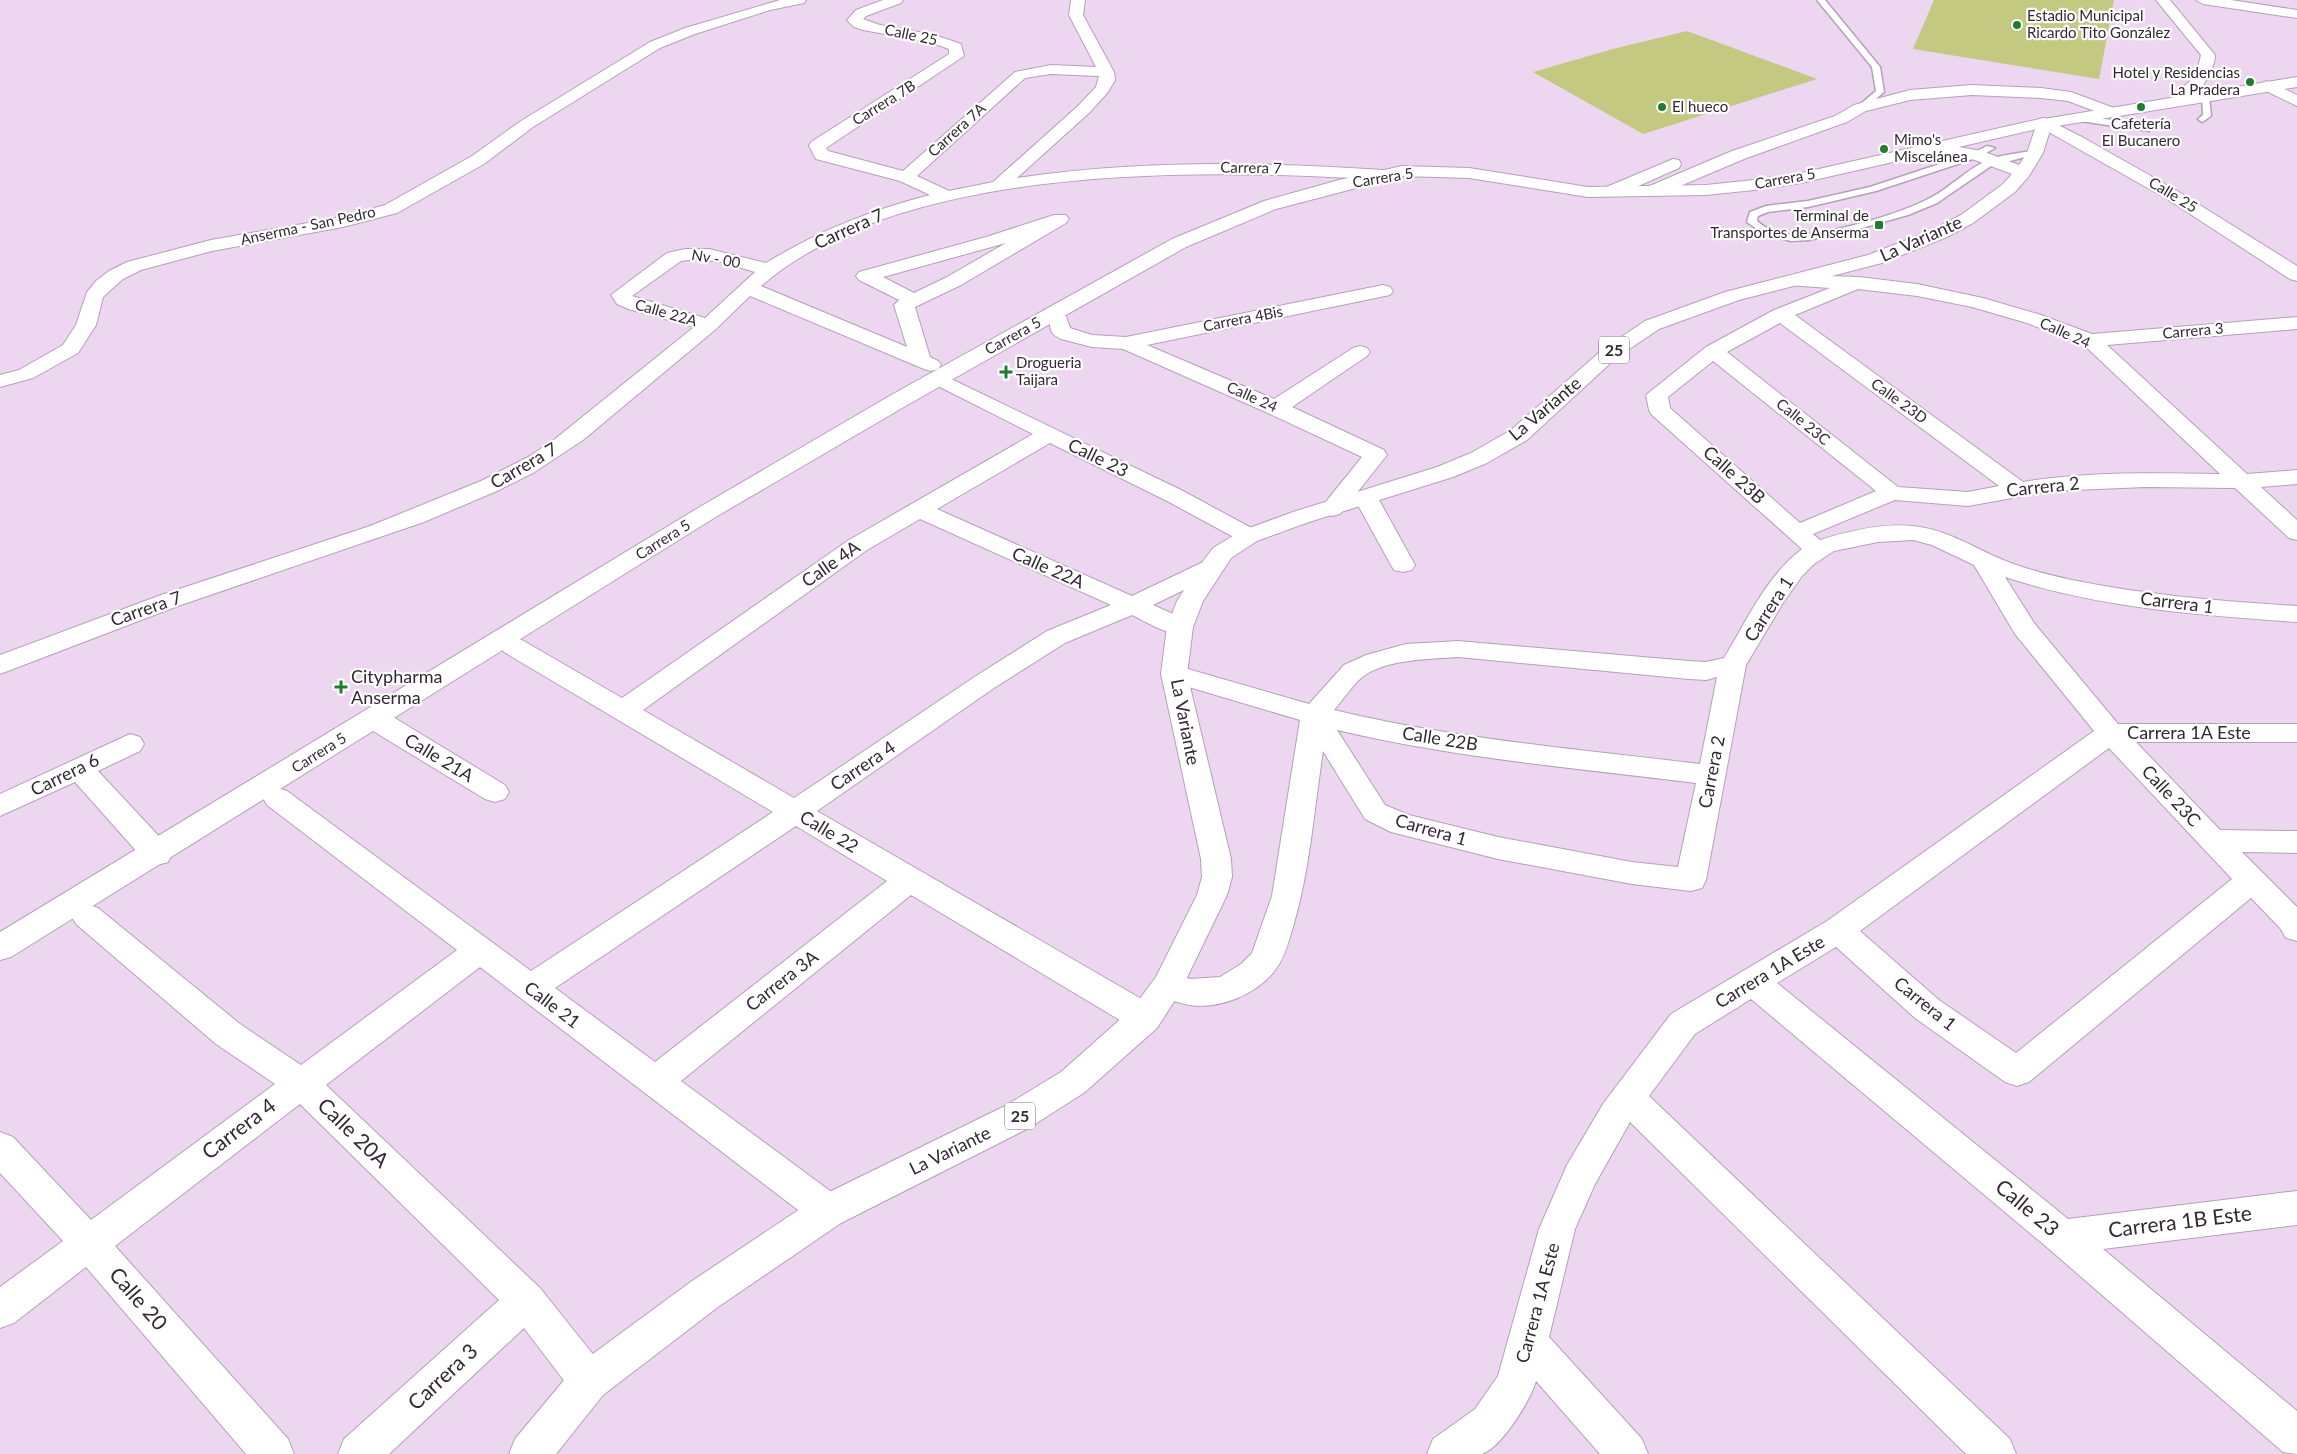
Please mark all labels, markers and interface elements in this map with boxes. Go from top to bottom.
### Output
place label: Estadio Municipal Ricardo Tito González [2027,6,2171,41]
marker: Estadio Municipal Ricardo Tito González [2011,19,2023,31]
street label: Calle 25 [883,20,939,48]
place label: Hotel y Residencias La Pradera [2113,63,2240,98]
street label: Carrera 7B [849,76,918,129]
marker: Hotel y Residencias La Pradera [2244,76,2256,88]
place label: El hueco [1672,97,1728,115]
street label: Carrera 7A [924,98,990,160]
marker: El hueco [1656,101,1668,113]
marker: Cafetería El Bucanero [2135,101,2147,113]
place label: Cafetería El Bucanero [2102,114,2180,149]
place label: Mimo's Miscelánea [1894,130,1968,165]
marker: Mimo's Miscelánea [1878,143,1890,155]
street label: Carrera 7 [1220,157,1282,177]
street label: Carrera 5 [1351,163,1415,191]
street label: Carrera 5 [1753,164,1817,192]
street label: Calle 25 [2146,173,2201,216]
street label: Anserma - San Pedro [239,202,377,248]
street label: Carrera 7 [810,203,887,253]
place label: Terminal de Transportes de Anserma [1710,206,1869,241]
street label: La Variante [1876,210,1965,266]
marker: Terminal de Transportes de Anserma [1873,219,1885,231]
street label: Nv - 00 [690,245,742,271]
street label: Calle 22A [633,295,700,330]
street label: Carrera 4Bis [1201,301,1284,335]
street label: Carrera 5 [981,312,1044,358]
street label: Calle 24 [2037,313,2094,351]
street label: Carrera 3 [2162,318,2224,342]
road number: 25 [1599,336,1629,364]
place label: Drogueria Taijara [1016,353,1081,388]
marker: Drogueria Taijara [1000,366,1012,378]
street label: La Variante [1504,372,1585,445]
street label: Calle 23D [1868,374,1931,427]
street label: Calle 24 [1224,377,1281,415]
street label: Calle 23C [1773,394,1834,448]
street label: Calle 23 [1065,433,1132,481]
street label: Carrera 7 [486,437,561,493]
street label: Calle 23B [1699,441,1770,508]
street label: Carrera 2 [2005,471,2081,501]
street label: Carrera 5 [632,515,693,563]
street label: Calle 4A [797,535,865,591]
street label: Calle 22A [1009,541,1089,593]
street label: Carrera 1 [1739,572,1797,645]
street label: Carrera 7 [107,586,184,630]
street label: Carrera 1 [2139,587,2215,617]
place label: Citypharma Anserma [351,665,442,708]
street label: La Variante [1167,677,1205,767]
marker: Citypharma Anserma [335,681,347,693]
street label: Calle 22B [1401,721,1479,755]
street label: Carrera 1A Este [2127,721,2251,743]
street label: Carrera 5 [288,728,349,776]
street label: Calle 21A [401,728,479,787]
street label: Carrera 2 [1693,734,1729,810]
street label: Carrera 4 [826,735,899,795]
street label: Carrera 6 [27,748,102,800]
street label: Calle 23C [2138,760,2206,831]
street label: Calle 22 [796,805,863,857]
street label: Carrera 1 [1393,808,1470,850]
street label: Carrera 1A Este [1711,930,1828,1012]
street label: Carrera 3A [741,945,823,1015]
street label: Carrera 1 [1890,972,1961,1035]
street label: Calle 21 [520,976,585,1032]
street label: Carrera 4 [196,1092,280,1164]
street label: Calle 20A [313,1092,395,1173]
road number: 25 [1005,1102,1035,1130]
street label: La Variante [905,1121,994,1179]
street label: Calle 23 [1991,1173,2065,1241]
street label: Carrera 1B Este [2107,1199,2253,1242]
street label: Carrera 1A Este [1510,1240,1564,1365]
street label: Calle 20 [105,1261,173,1335]
street label: Carrera 3 [402,1337,482,1414]

